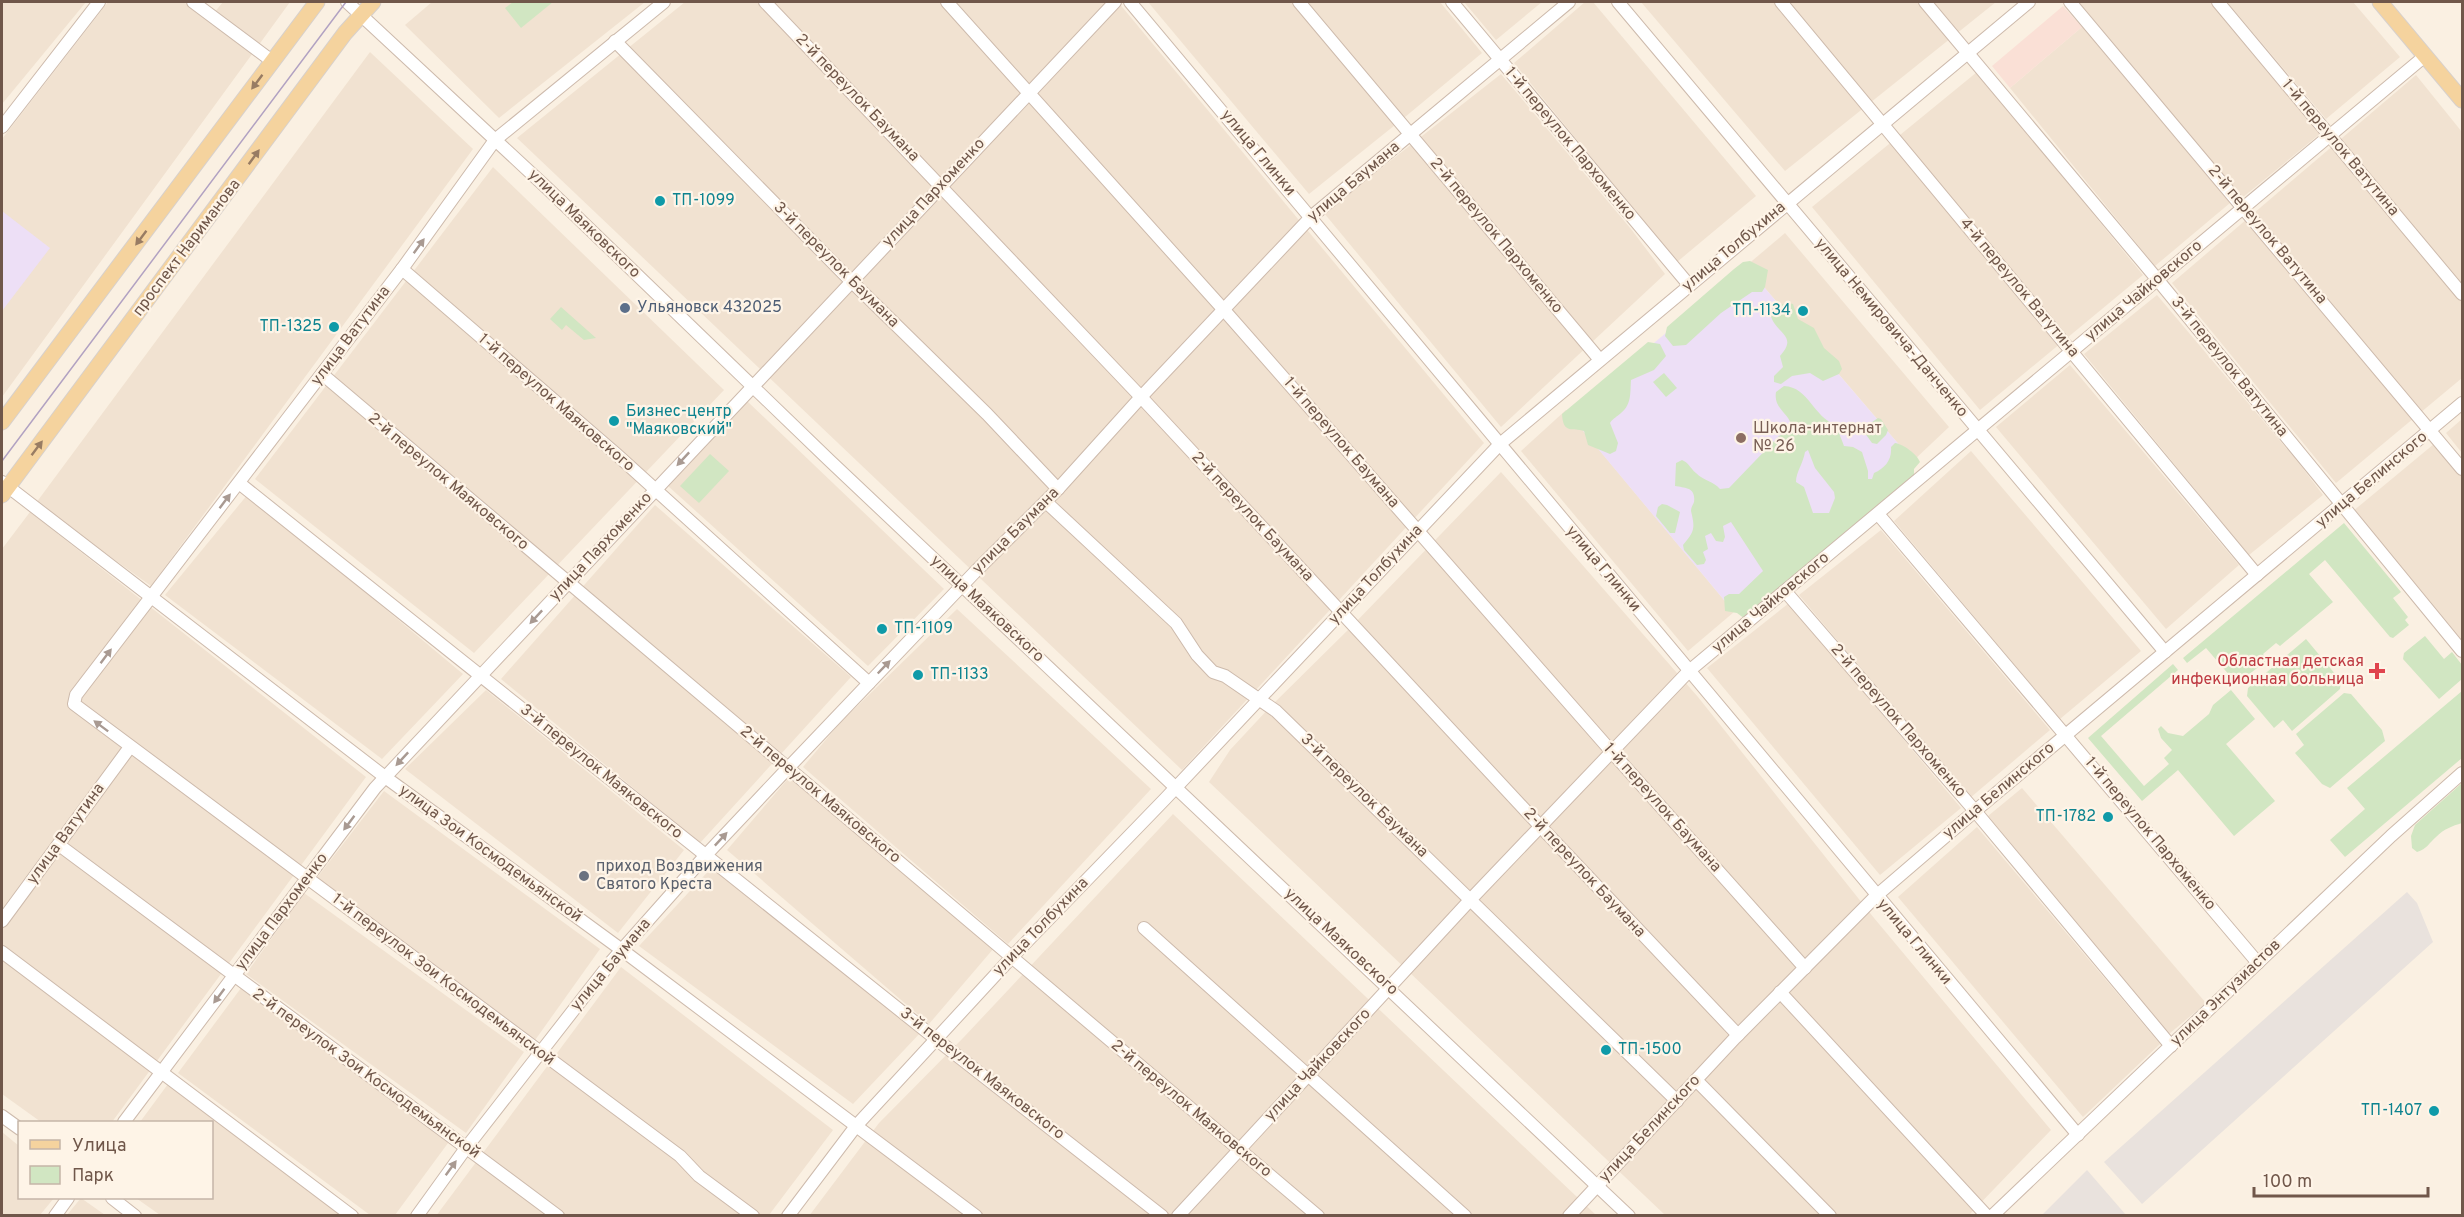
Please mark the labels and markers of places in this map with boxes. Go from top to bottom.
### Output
place label: ТП-1099 [672,191,735,211]
marker: ТП-1099 [653,194,667,208]
place label: Ульяновск 432025 [637,298,782,318]
marker: Ульяновск 432025 [618,301,632,315]
place label: ТП-1134 [1732,301,1791,321]
marker: ТП-1134 [1796,304,1810,318]
place label: ТП-1325 [260,317,322,337]
marker: ТП-1325 [327,320,341,334]
place label: Бизнес-центр "Маяковский" [626,402,732,440]
marker: Бизнес-центр "Маяковский" [607,414,621,428]
place label: Школа-интернат № 26 [1753,419,1882,457]
marker: Школа-интернат № 26 [1734,431,1748,445]
place label: ТП-1109 [894,619,953,639]
marker: ТП-1109 [875,622,889,636]
place label: Областная детская инфекционная больница [2171,652,2364,690]
marker: Областная детская инфекционная больница [2368,662,2386,680]
place label: ТП-1133 [930,665,989,685]
marker: ТП-1133 [911,668,925,682]
place label: ТП-1782 [2036,807,2096,827]
marker: ТП-1782 [2101,810,2115,824]
place label: приход Воздвижения Святого Креста [596,857,763,895]
marker: приход Воздвижения Святого Креста [577,869,591,883]
place label: ТП-1500 [1618,1040,1682,1060]
marker: ТП-1500 [1599,1043,1613,1057]
place label: ТП-1407 [2361,1101,2422,1121]
marker: ТП-1407 [2427,1104,2441,1118]

